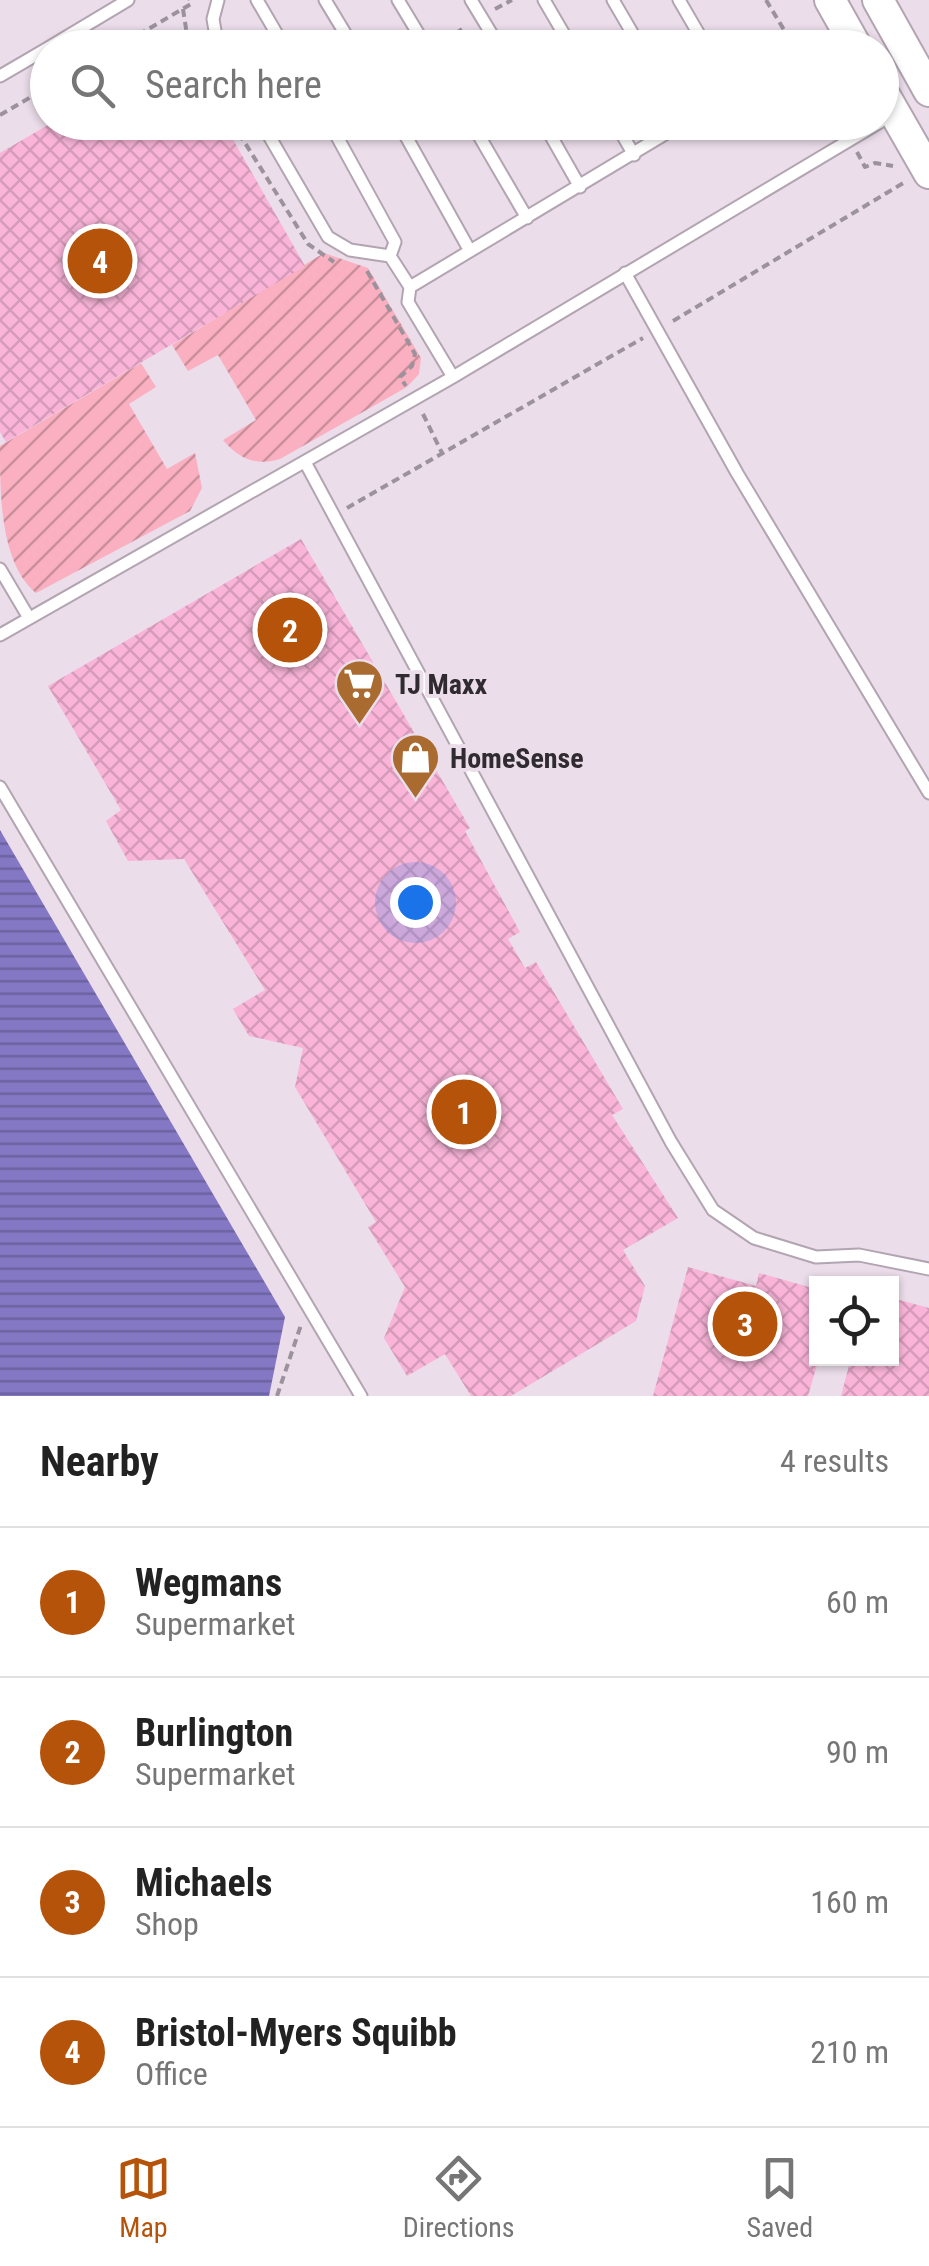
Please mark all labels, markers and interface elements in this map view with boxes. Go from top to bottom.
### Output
search box [30,30,899,140]
icon: search [65,58,120,113]
text: Search here [145,63,322,107]
pin: 4 [68,224,132,298]
pin: 2 [258,592,322,668]
supermarket icon: TJ Maxx [334,658,386,726]
place label: TJ Maxx [395,668,487,701]
shop icon: HomeSense [389,732,441,800]
place label: HomeSense [450,742,584,775]
your location [390,877,441,928]
pin: 1 [432,1074,496,1150]
map controls [809,1276,899,1366]
button: locate [809,1276,899,1366]
pin: 3 [712,1286,778,1362]
text: Nearby [40,1437,159,1486]
text: 4 results [780,1442,889,1480]
text: Wegmans [135,1561,282,1605]
text: 1 [64,1583,81,1621]
text: 60 m [826,1583,889,1621]
text: Supermarket [135,1605,295,1643]
text: Burlington [135,1711,293,1755]
text: 2 [64,1733,81,1771]
text: 90 m [826,1733,889,1771]
text: Supermarket [135,1755,295,1793]
text: Michaels [135,1861,273,1905]
text: 3 [64,1883,81,1921]
text: 160 m [810,1883,889,1921]
text: Shop [135,1905,199,1943]
text: Bristol-Myers Squibb [135,2011,457,2055]
text: 4 [64,2033,81,2071]
text: 210 m [810,2033,889,2071]
text: Office [135,2055,208,2093]
tab: Map [116,2151,171,2244]
tab: Directions [403,2151,515,2244]
tab: Saved [746,2151,813,2244]

